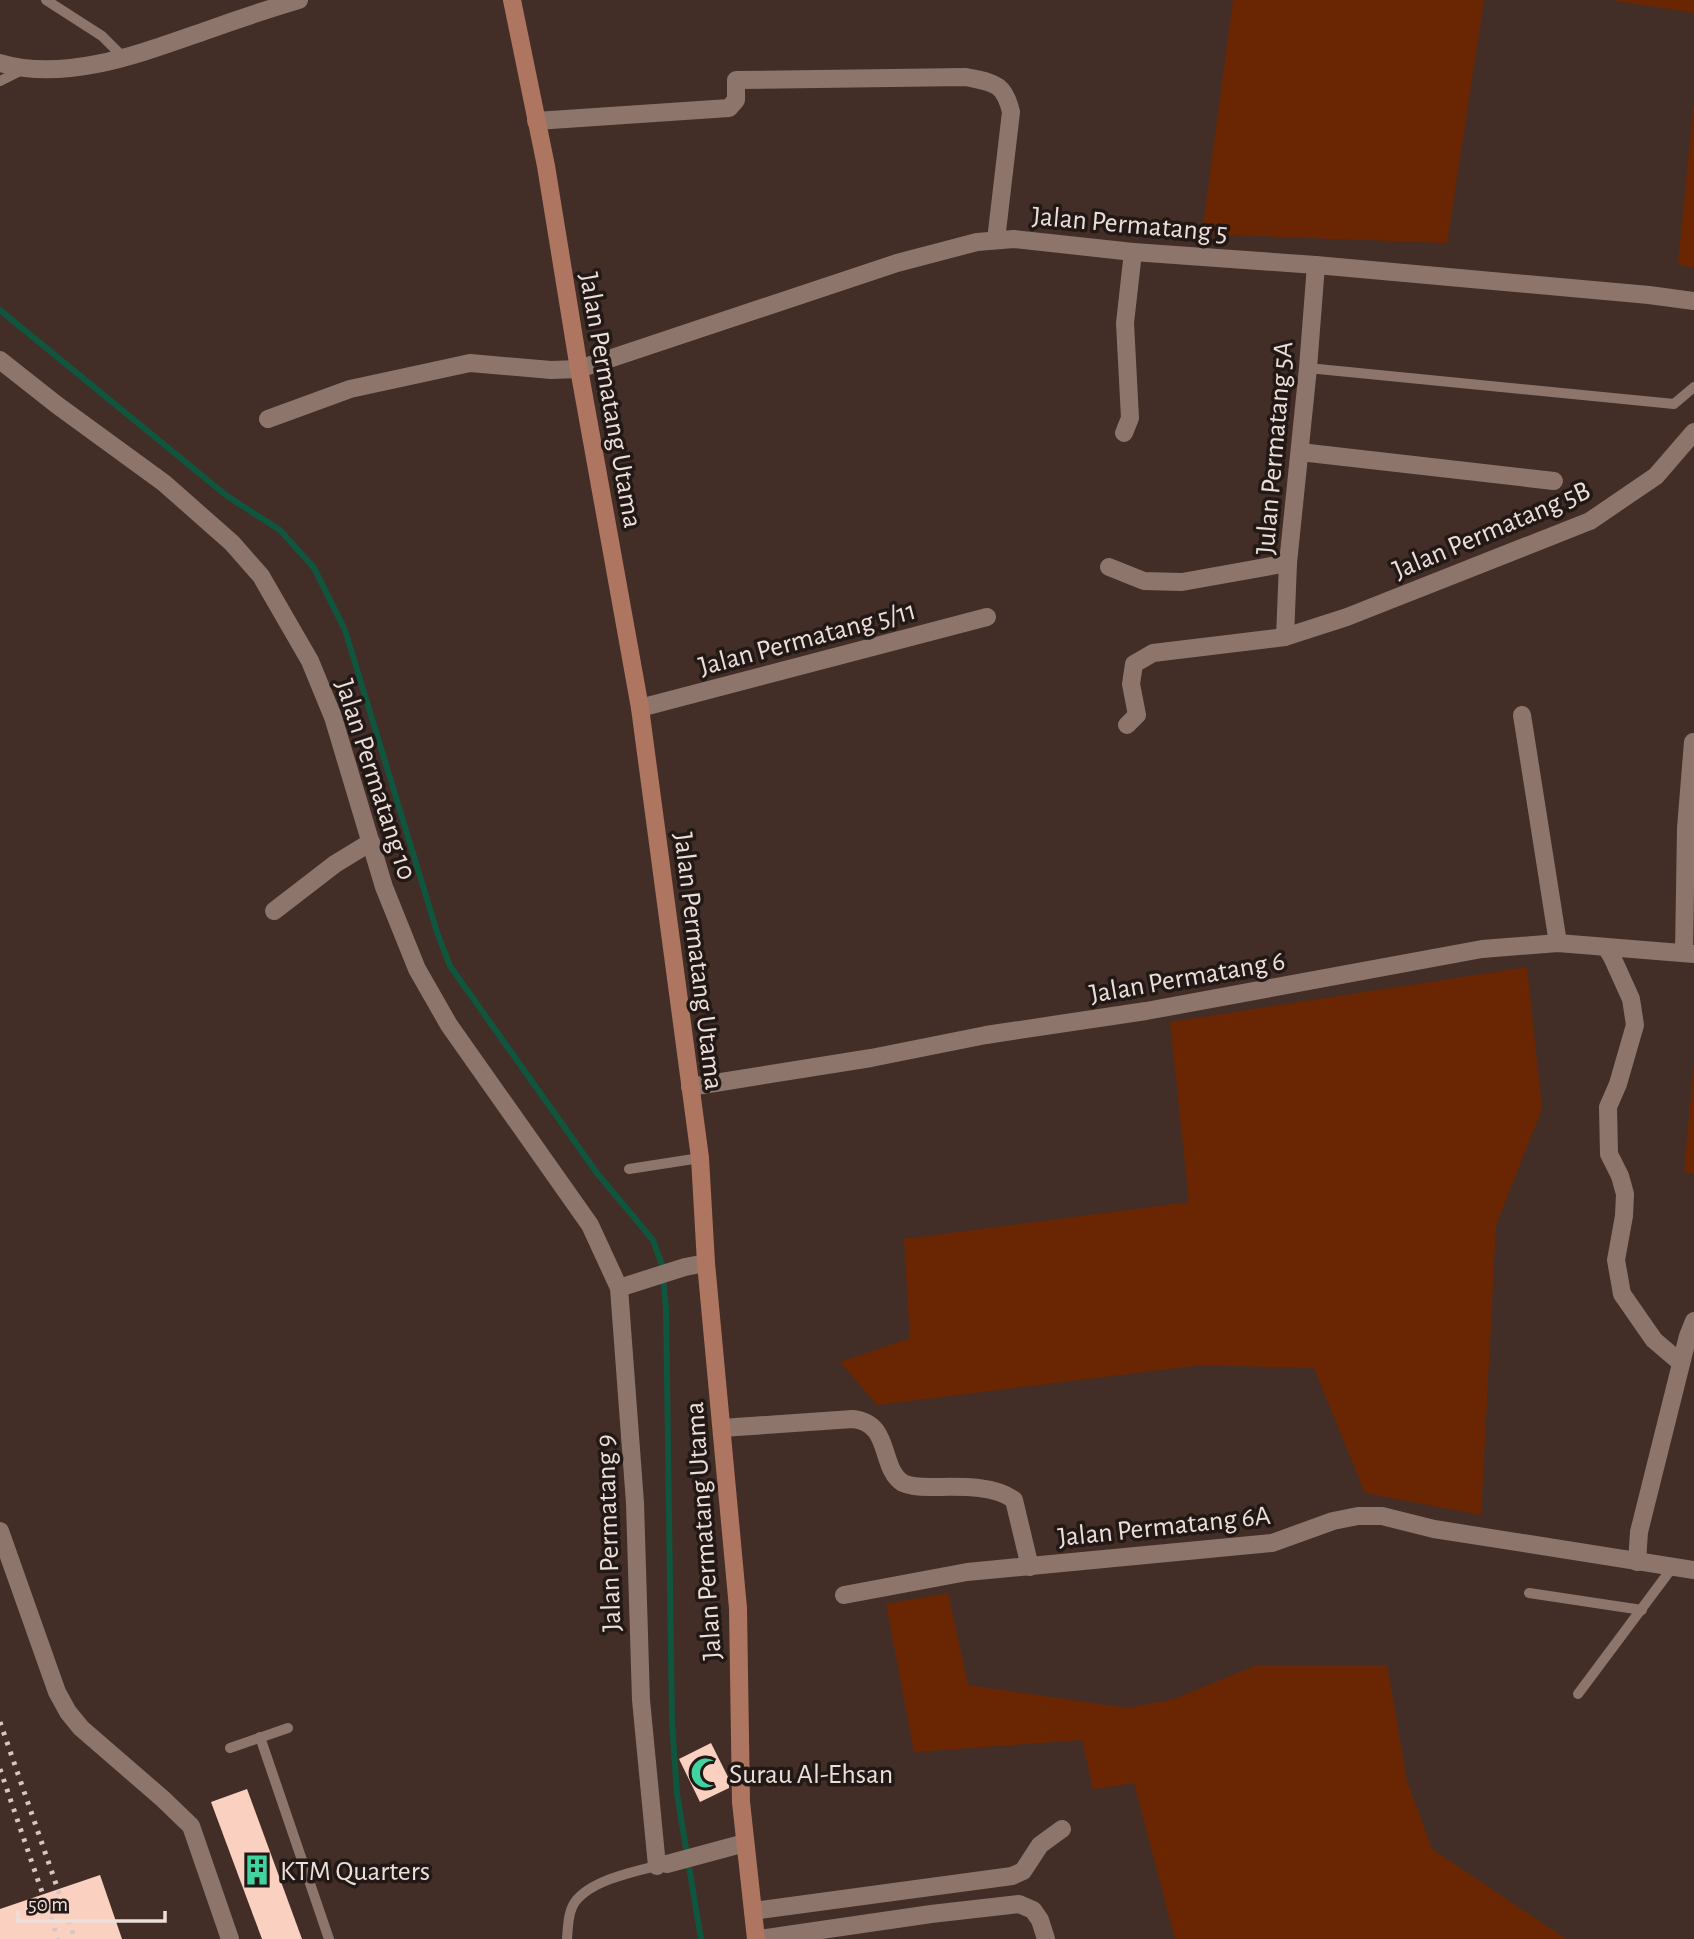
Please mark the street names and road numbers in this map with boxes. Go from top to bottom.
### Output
street label: Jalan Permatang 5 [1031,202,1229,247]
street label: Jalan Permatang Utama [574,270,646,530]
street label: Julan Permatang 5A [1252,340,1298,556]
street label: Jalan Permatang 5B [1389,477,1595,585]
street label: Jalan Permatang 5/11 [696,596,919,681]
street label: Jalan Permatang 10 [329,676,421,883]
street label: Jalan Permatang Utama [668,831,728,1092]
street label: Jalan Permatang 6 [1088,947,1287,1009]
street label: Jalan Permatang Utama [681,1401,727,1661]
street label: Jalan Permatang 9 [592,1434,626,1632]
street label: Jalan Permatang 6A [1056,1502,1272,1552]

